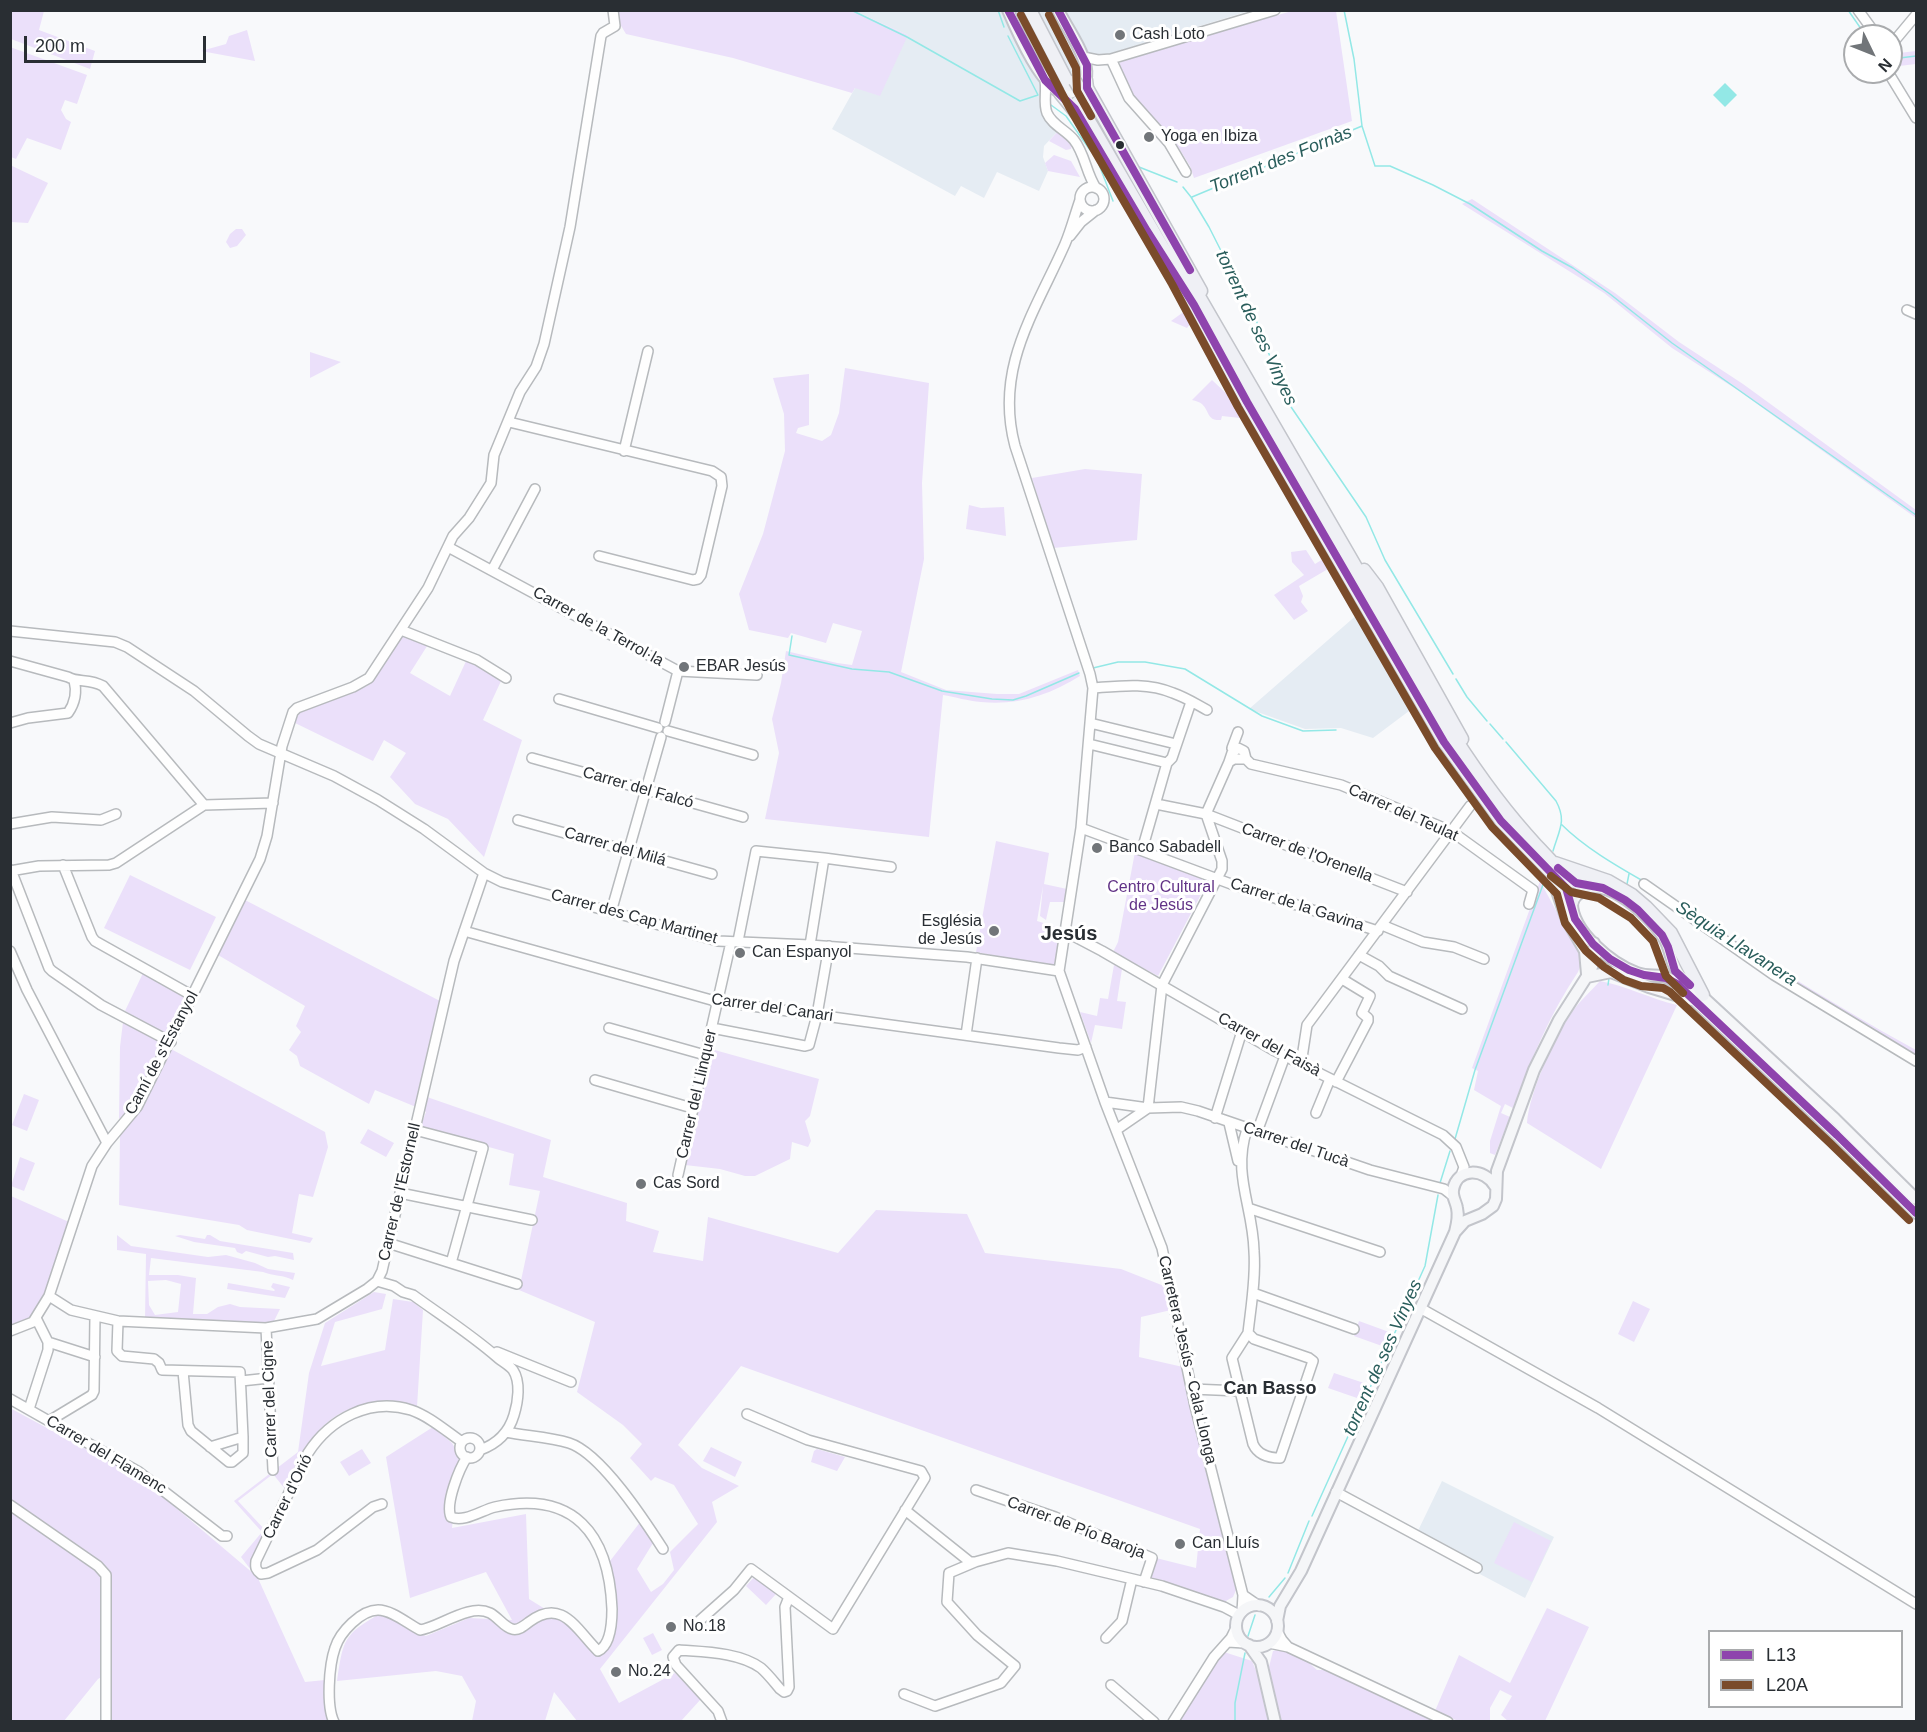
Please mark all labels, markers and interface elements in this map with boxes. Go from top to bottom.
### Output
scale bar [27,24,208,62]
north arrow [1843,24,1903,84]
place label: Cash Loto [1132,25,1205,45]
marker: Cash Loto [1113,28,1127,42]
text: 200 m [35,36,85,56]
text: N [1875,55,1895,75]
water label: Torrent des Fornàs [1207,122,1355,198]
place label: Yoga en Ibiza [1161,127,1257,147]
marker: Yoga en Ibiza [1142,130,1156,144]
unlabelled marker [1114,139,1126,151]
water label: torrent de ses Vinyes [1211,247,1301,409]
street label: Carrer de la Terrol·la [529,583,667,671]
place label: EBAR Jesús [696,657,786,677]
marker: EBAR Jesús [677,660,691,674]
street label: Carrer del Falcó [580,763,696,813]
street label: Carrer del Teulat [1345,780,1461,846]
street label: Carrer de l'Orenella [1239,819,1375,887]
street label: Carrer del Milá [562,823,668,871]
place label: Banco Sabadell [1109,838,1221,858]
marker: Banco Sabadell [1090,841,1104,855]
street label: Carrer de la Gavina [1228,874,1366,936]
park label: Centro Cultural de Jesús [1107,878,1215,916]
street label: Carrer des Cap Martinet [549,886,719,948]
water label: Sèquia Llavanera [1671,897,1801,991]
place label: Església de Jesús [918,912,982,950]
district label: Jesús [1041,922,1097,946]
marker: Església de Jesús [987,924,1001,938]
place label: Can Espanyol [752,943,852,963]
marker: Can Espanyol [733,946,747,960]
street label: Camí de s'Estanyol [121,988,203,1118]
street label: Carrer del Canari [710,990,834,1026]
street label: Carrer del Faisà [1214,1009,1324,1081]
street label: Carrer del Llinquer [673,1027,721,1161]
street label: Carrer del Tucà [1241,1118,1351,1172]
street label: Carrer de l'Estornell [375,1121,425,1263]
place label: Cas Sord [653,1174,720,1194]
marker: Cas Sord [634,1177,648,1191]
street label: Carretera Jesús - Cala Llonga [1154,1254,1220,1466]
water label: torrent de ses Vinyes [1339,1277,1427,1439]
street label: Carrer del Cigne [258,1340,282,1458]
district label: Can Basso [1223,1378,1317,1400]
street label: Carrer del Flamenc [42,1412,170,1498]
street label: Carrer d'Orió [259,1451,317,1543]
street label: Carrer de Pío Baroja [1004,1493,1148,1563]
place label: Can Lluís [1192,1534,1260,1554]
marker: Can Lluís [1173,1537,1187,1551]
place label: No.18 [683,1617,726,1637]
marker: No.18 [664,1620,678,1634]
legend [1708,1630,1903,1708]
text: L13 [1766,1645,1796,1665]
place label: No.24 [628,1662,671,1682]
marker: No.24 [609,1665,623,1679]
text: L20A [1766,1675,1808,1695]

